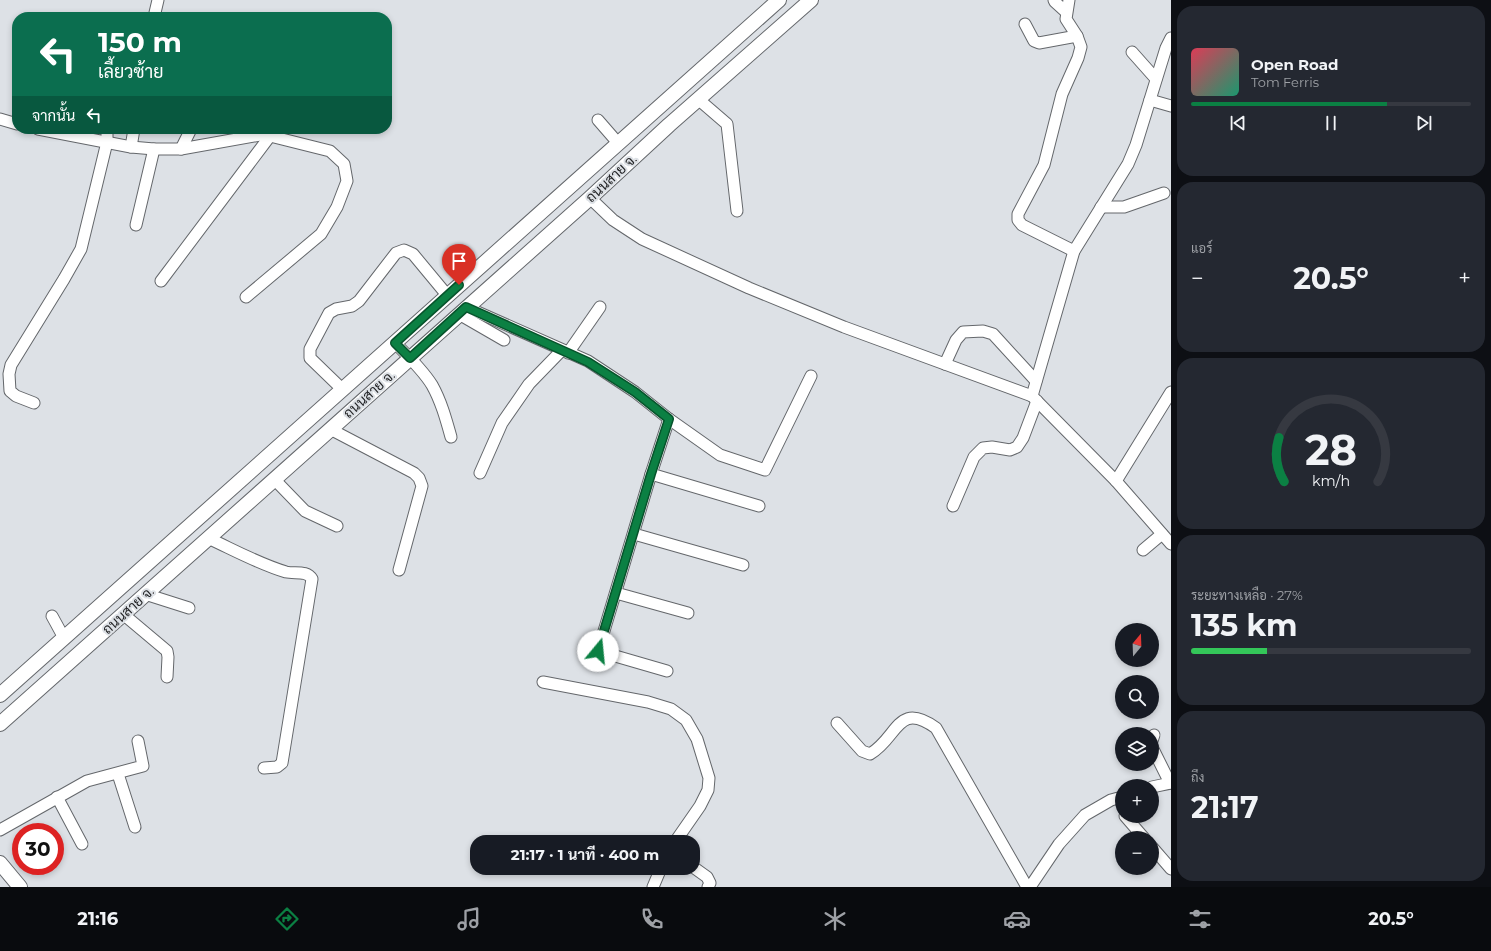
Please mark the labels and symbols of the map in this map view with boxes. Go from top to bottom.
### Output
street label: ถนนสาย จ. [582,150,640,206]
pin [442,244,476,285]
street label: ถนนสาย จ. [339,366,399,422]
street label: ถนนสาย จ. [98,582,158,638]
north arrow [1115,623,1159,667]
position arrow [577,630,619,672]
speed limit sign: 30 [12,823,64,875]

